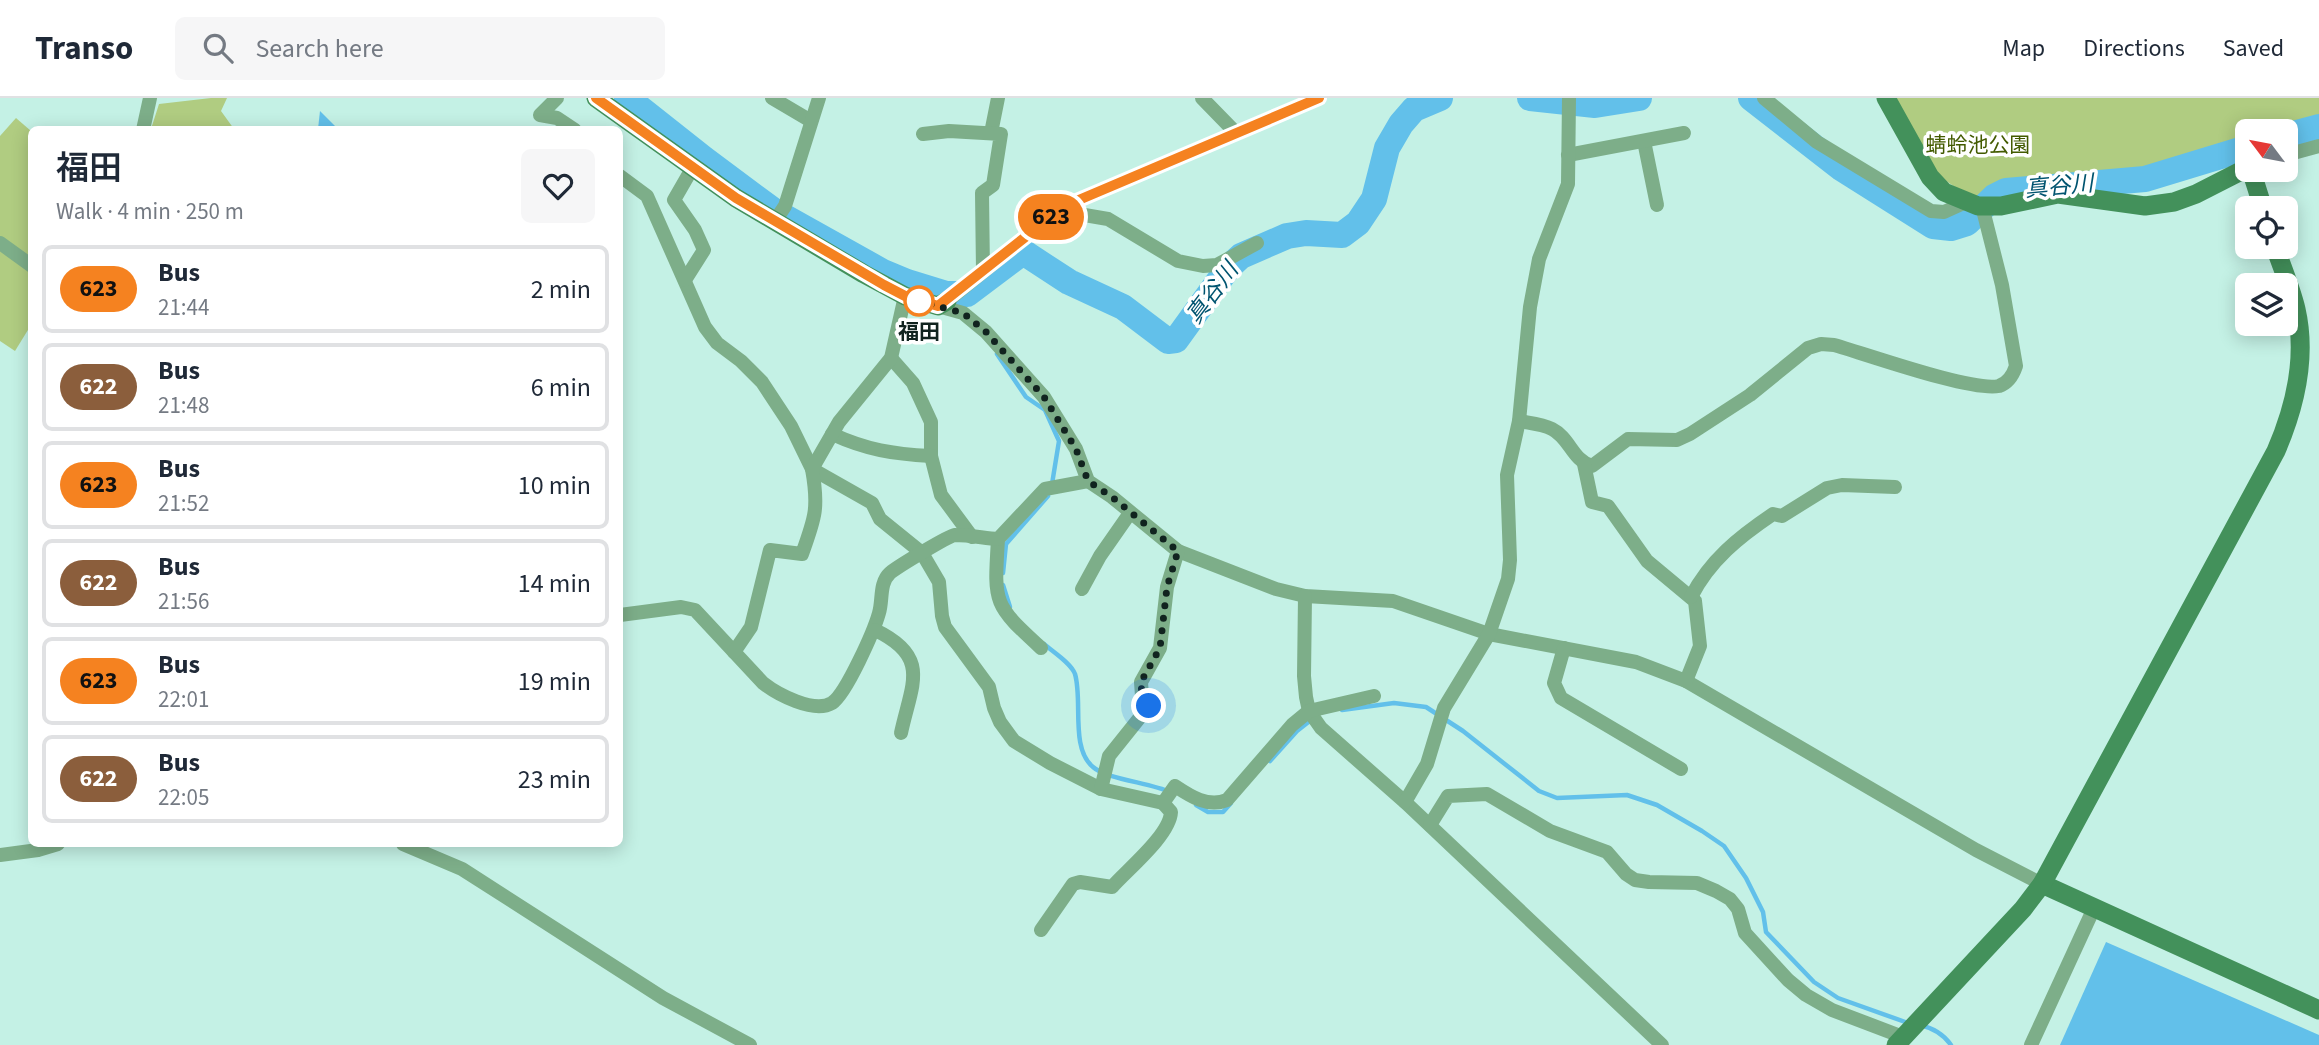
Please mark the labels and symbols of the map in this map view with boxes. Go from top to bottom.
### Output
north arrow [2235,119,2298,182]
park label: 蜻蛉池公園 [1926,130,2031,160]
water label: 真谷川 [2023,166,2098,205]
line badge: 623 [1011,194,1091,240]
water label: 真谷川 [1178,253,1248,330]
marker: 福田 [904,286,934,316]
place label: 福田 [898,317,940,347]
your location [1131,688,1166,723]

